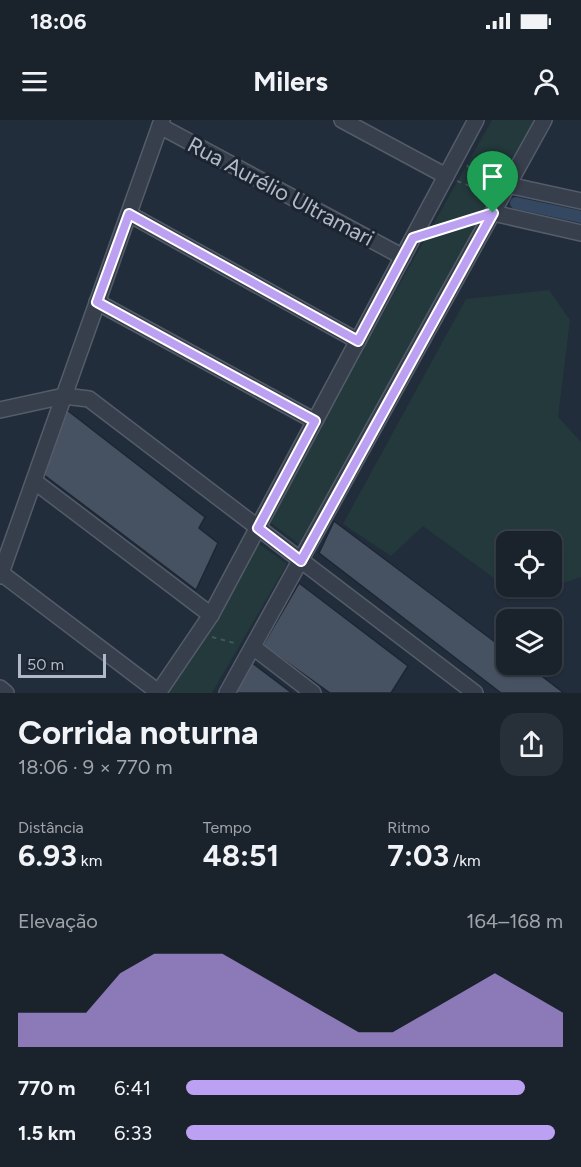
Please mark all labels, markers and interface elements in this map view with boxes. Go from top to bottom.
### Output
text: 18:06 [30,8,86,35]
icon: menu [18,65,51,98]
text: Milers [253,65,328,98]
icon: person [530,65,563,98]
street label: Rua Aurélio Ultramari [183,131,379,252]
pin [467,151,518,213]
icon: arrive [476,160,509,193]
map controls [496,531,562,675]
button: locate [496,531,562,597]
button: layers [496,609,562,675]
scale bar [18,651,106,678]
text: 50 m [27,655,64,674]
text: Corrida noturna [18,713,259,752]
button: share [500,713,563,776]
text: 18:06 · 9 × 770 m [18,755,173,779]
text: Distância [18,818,84,837]
text: Tempo [203,818,252,837]
text: Ritmo [387,818,430,837]
text: 6.93 [18,837,77,874]
text: 48:51 [203,837,279,874]
text: 7:03 [387,837,449,874]
text: km [77,851,102,870]
text: /km [449,851,481,870]
text: Elevação [18,909,98,933]
text: 164–168 m [466,909,563,933]
text: 770 m [18,1076,75,1100]
text: 6:41 [114,1076,151,1100]
text: 1.5 km [18,1121,76,1145]
text: 6:33 [114,1121,152,1145]

